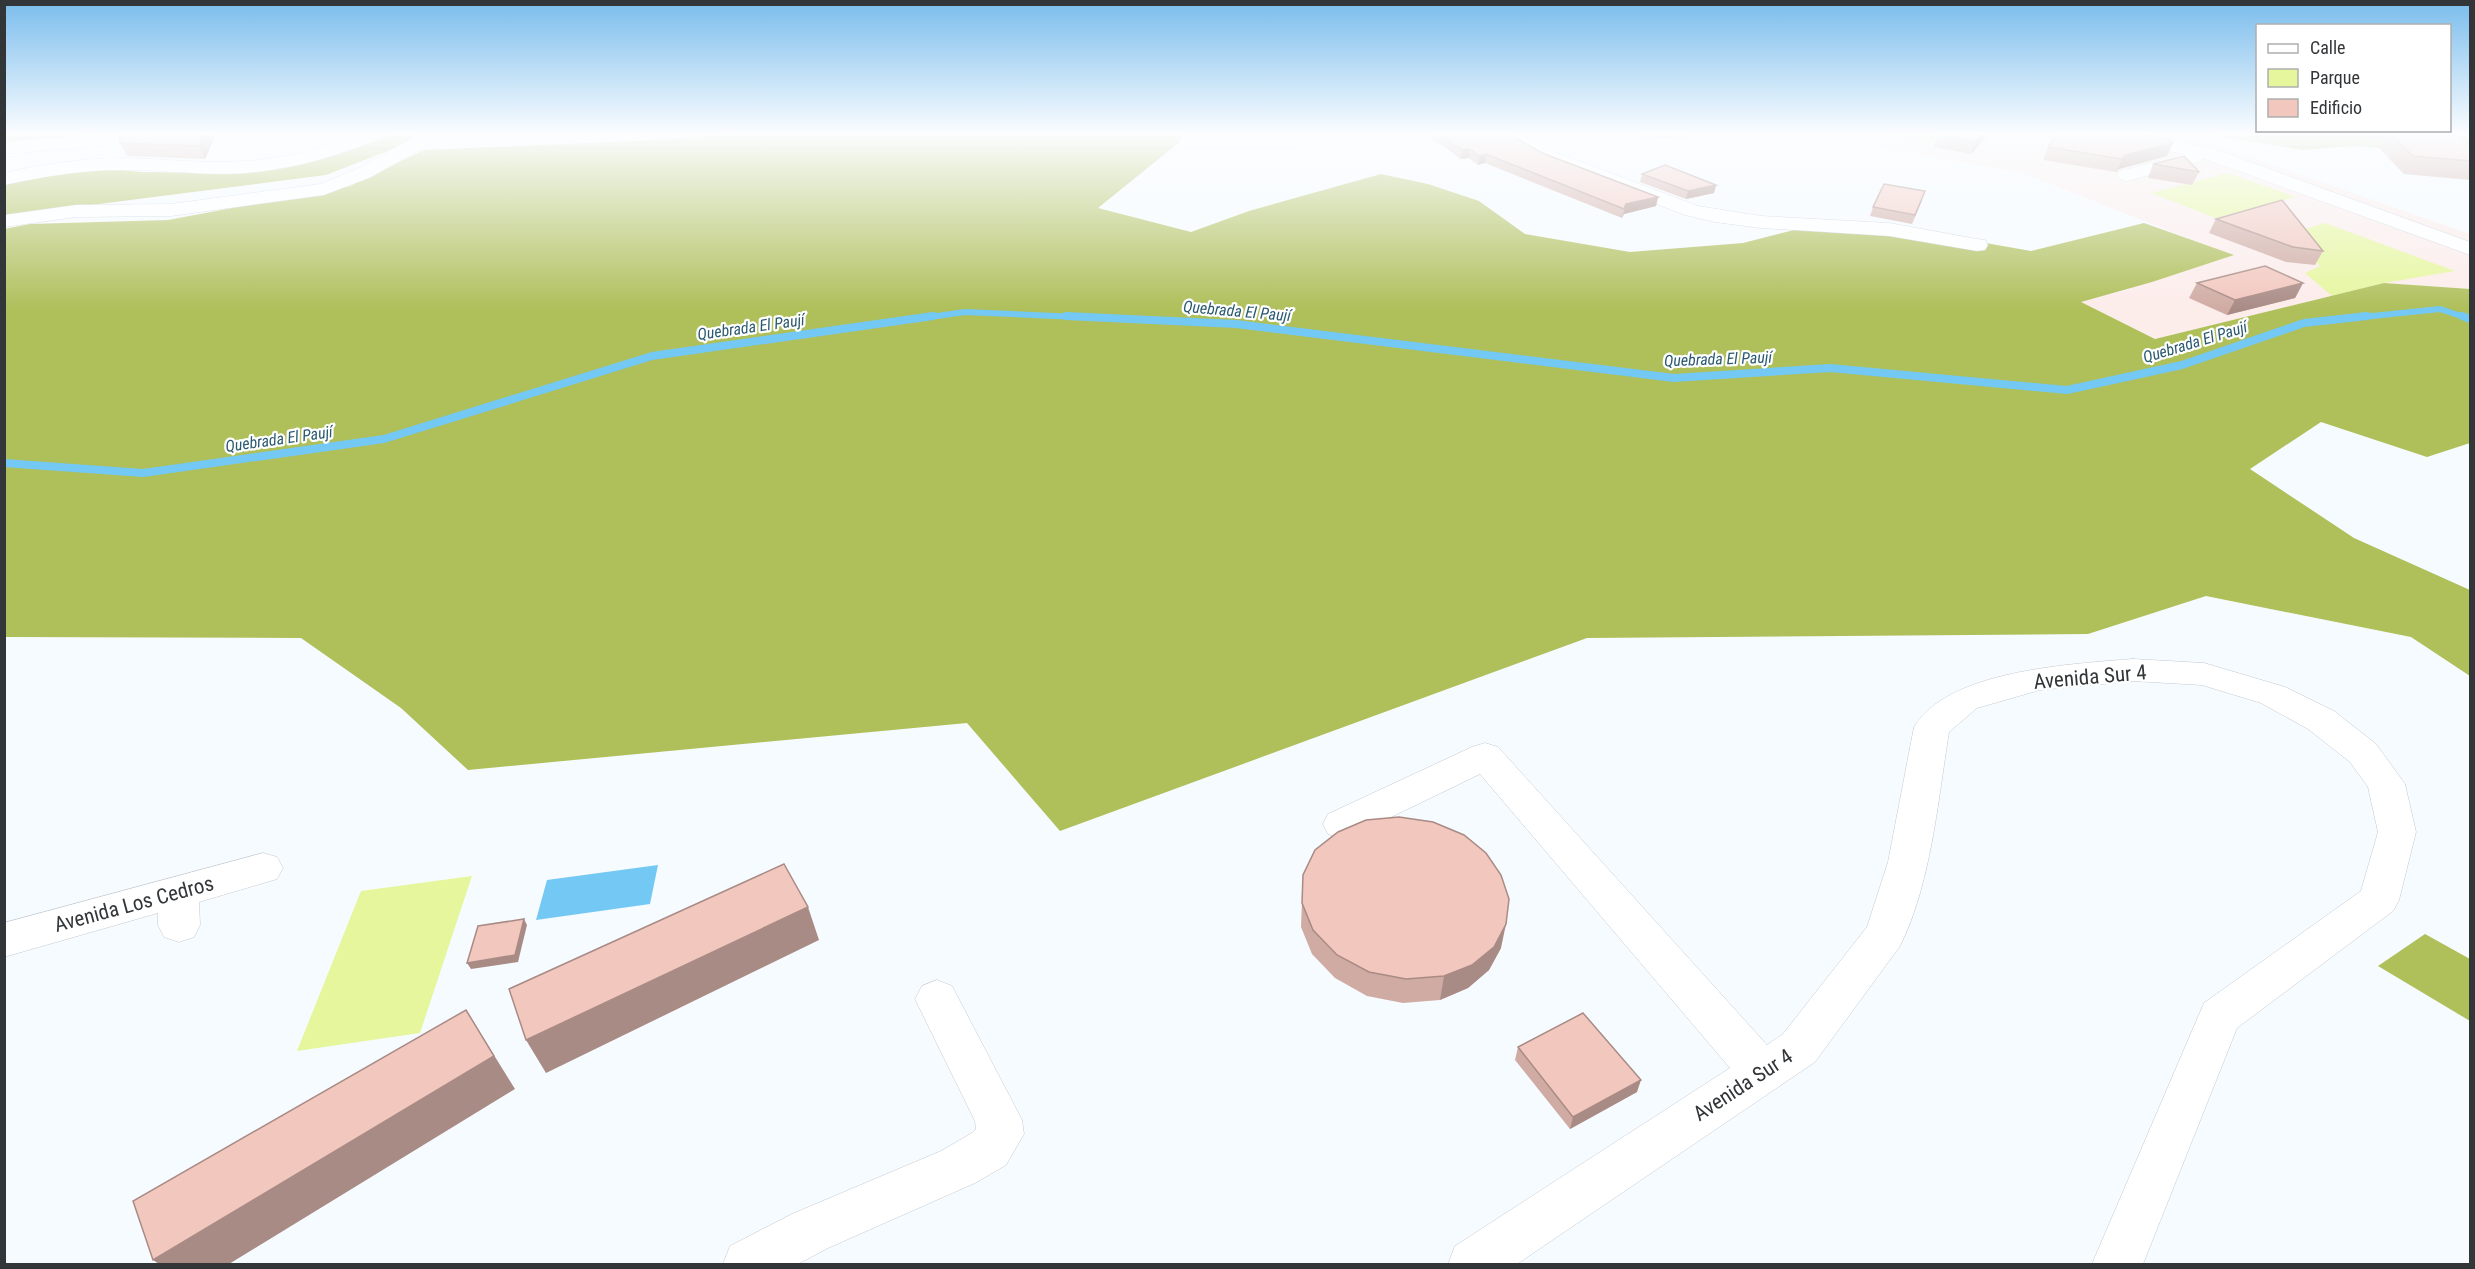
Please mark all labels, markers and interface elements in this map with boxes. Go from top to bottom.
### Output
legend [2256,24,2451,132]
text: Calle [2310,37,2346,58]
text: Parque [2310,67,2360,88]
text: Edificio [2310,97,2362,118]
water label: Quebrada El Paují [1182,297,1294,325]
water label: Quebrada El Paují [696,310,808,344]
water label: Quebrada El Paují [2141,316,2252,367]
water label: Quebrada El Paují [1664,348,1775,370]
water label: Quebrada El Paují [224,422,336,456]
street label: Avenida Sur 4 [2033,660,2147,694]
street label: Avenida Los Cedros [52,871,216,937]
street label: Avenida Sur 4 [1689,1044,1797,1126]

